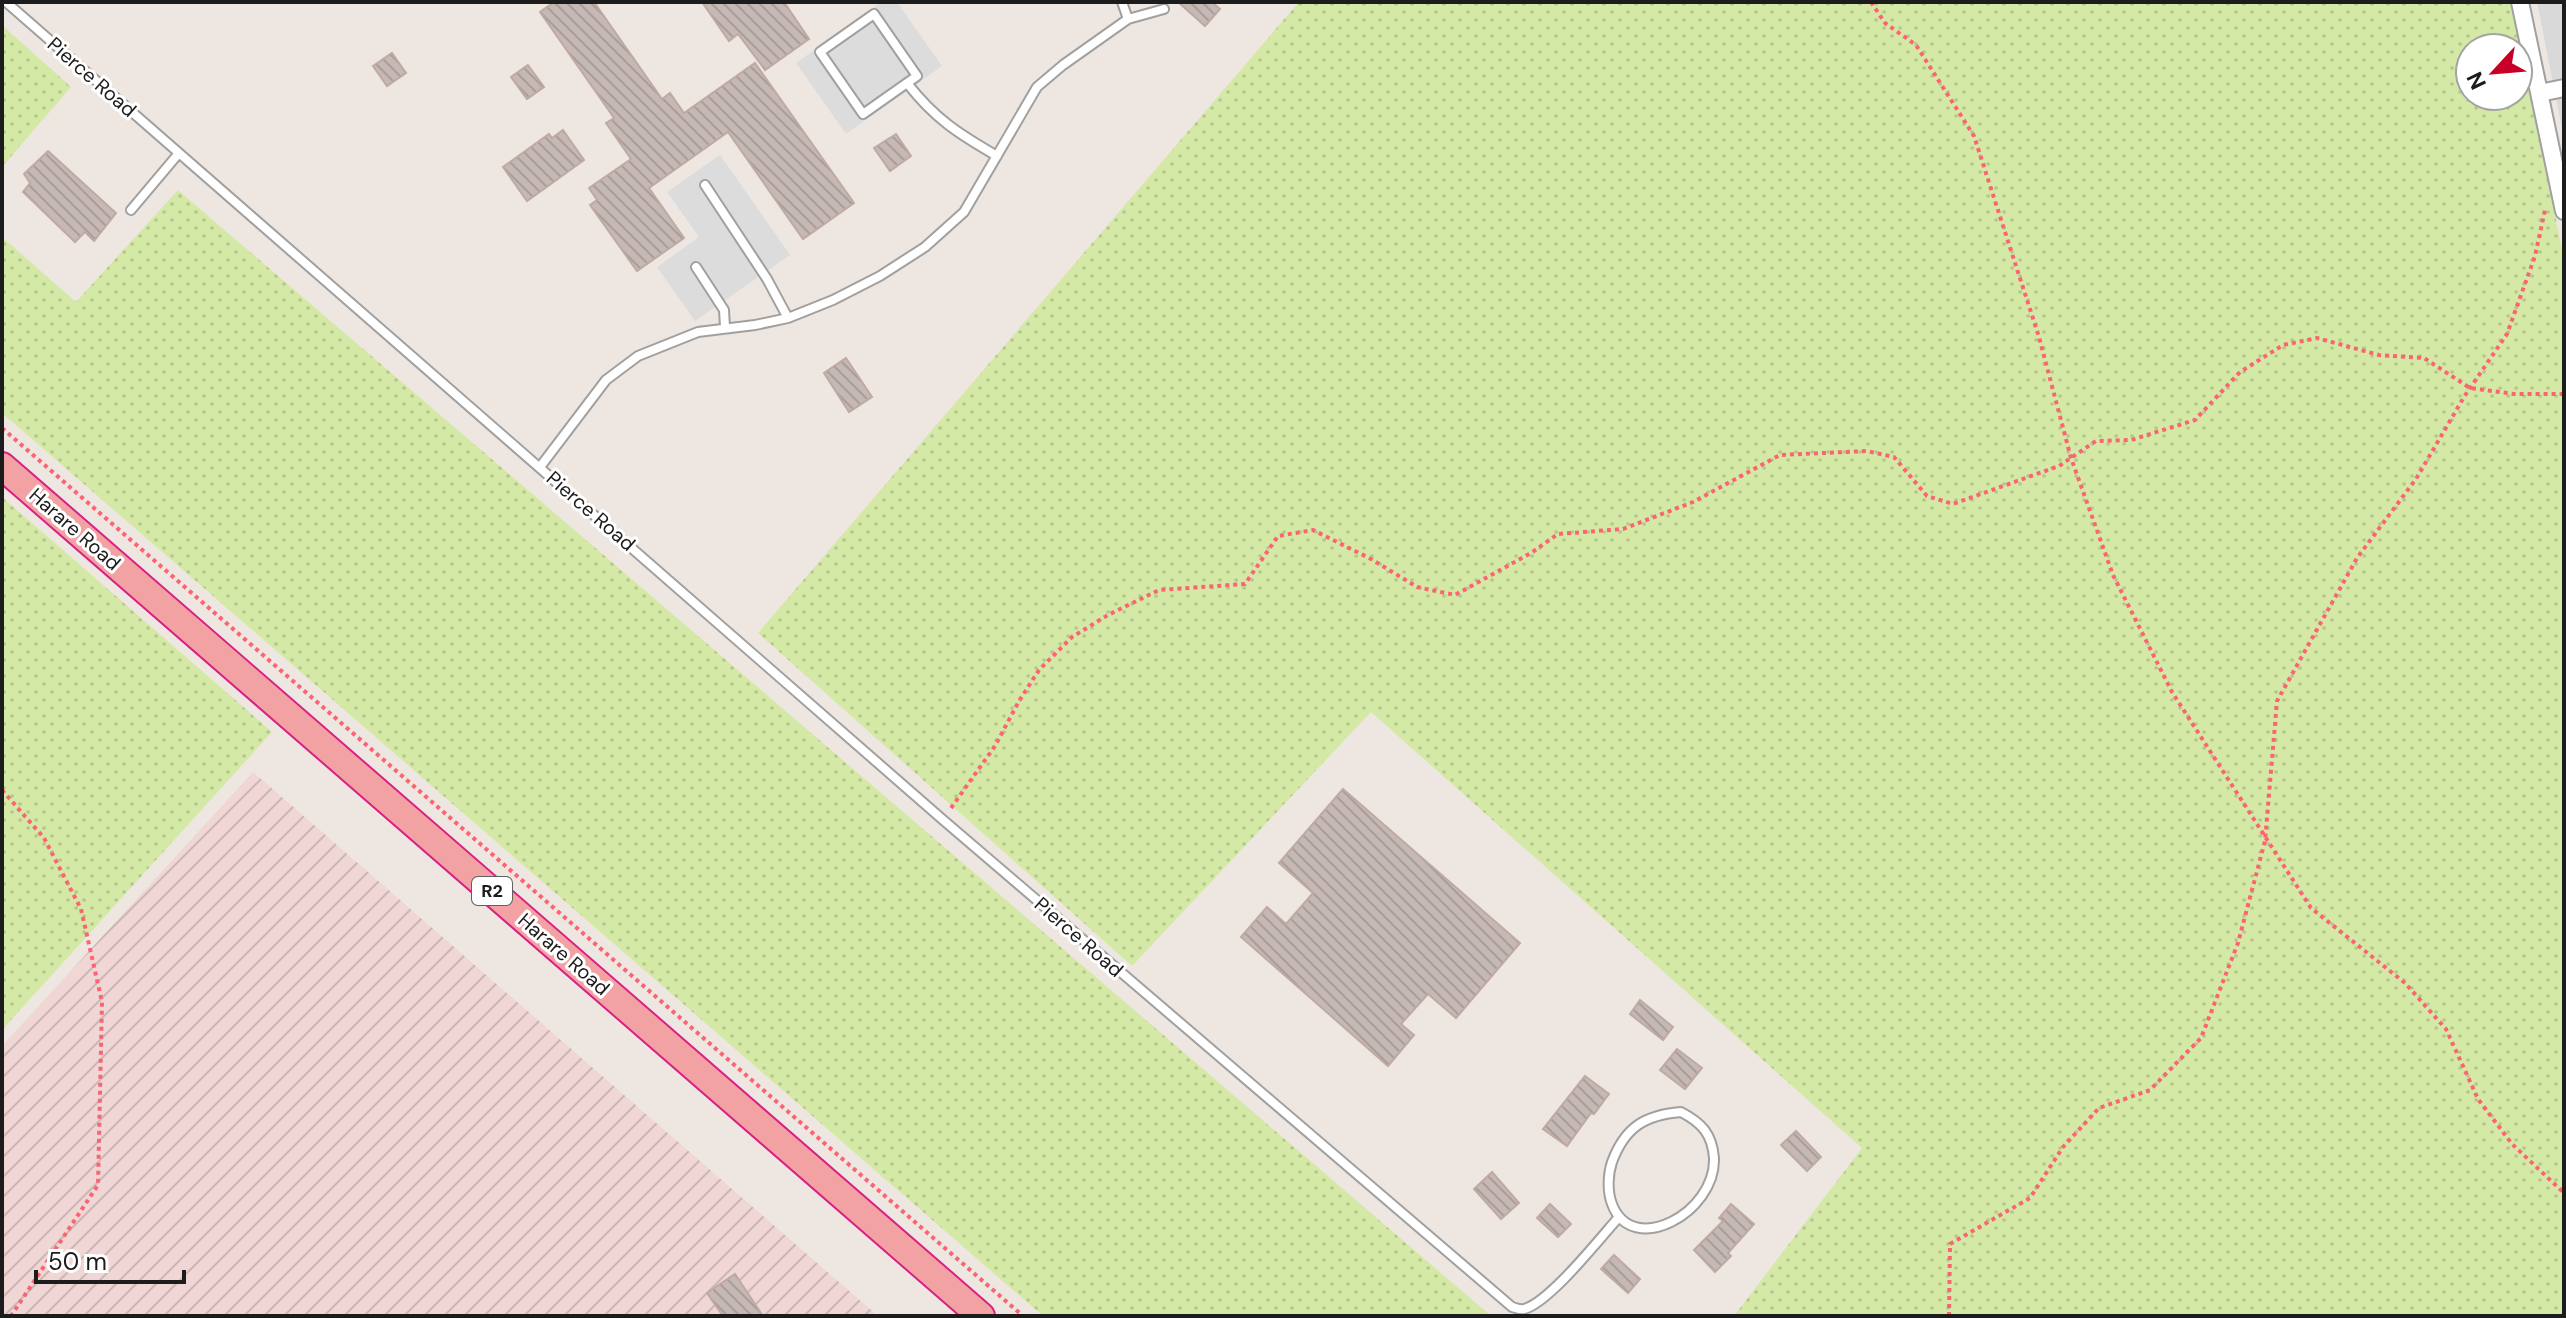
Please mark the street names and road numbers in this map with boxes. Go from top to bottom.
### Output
street label: Pierce Road [42,31,142,123]
street label: Pierce Road [541,465,641,557]
street label: Harare Road [24,482,126,576]
road number: R2 [472,877,512,905]
street label: Pierce Road [1029,891,1129,983]
street label: Harare Road [513,907,615,1001]

